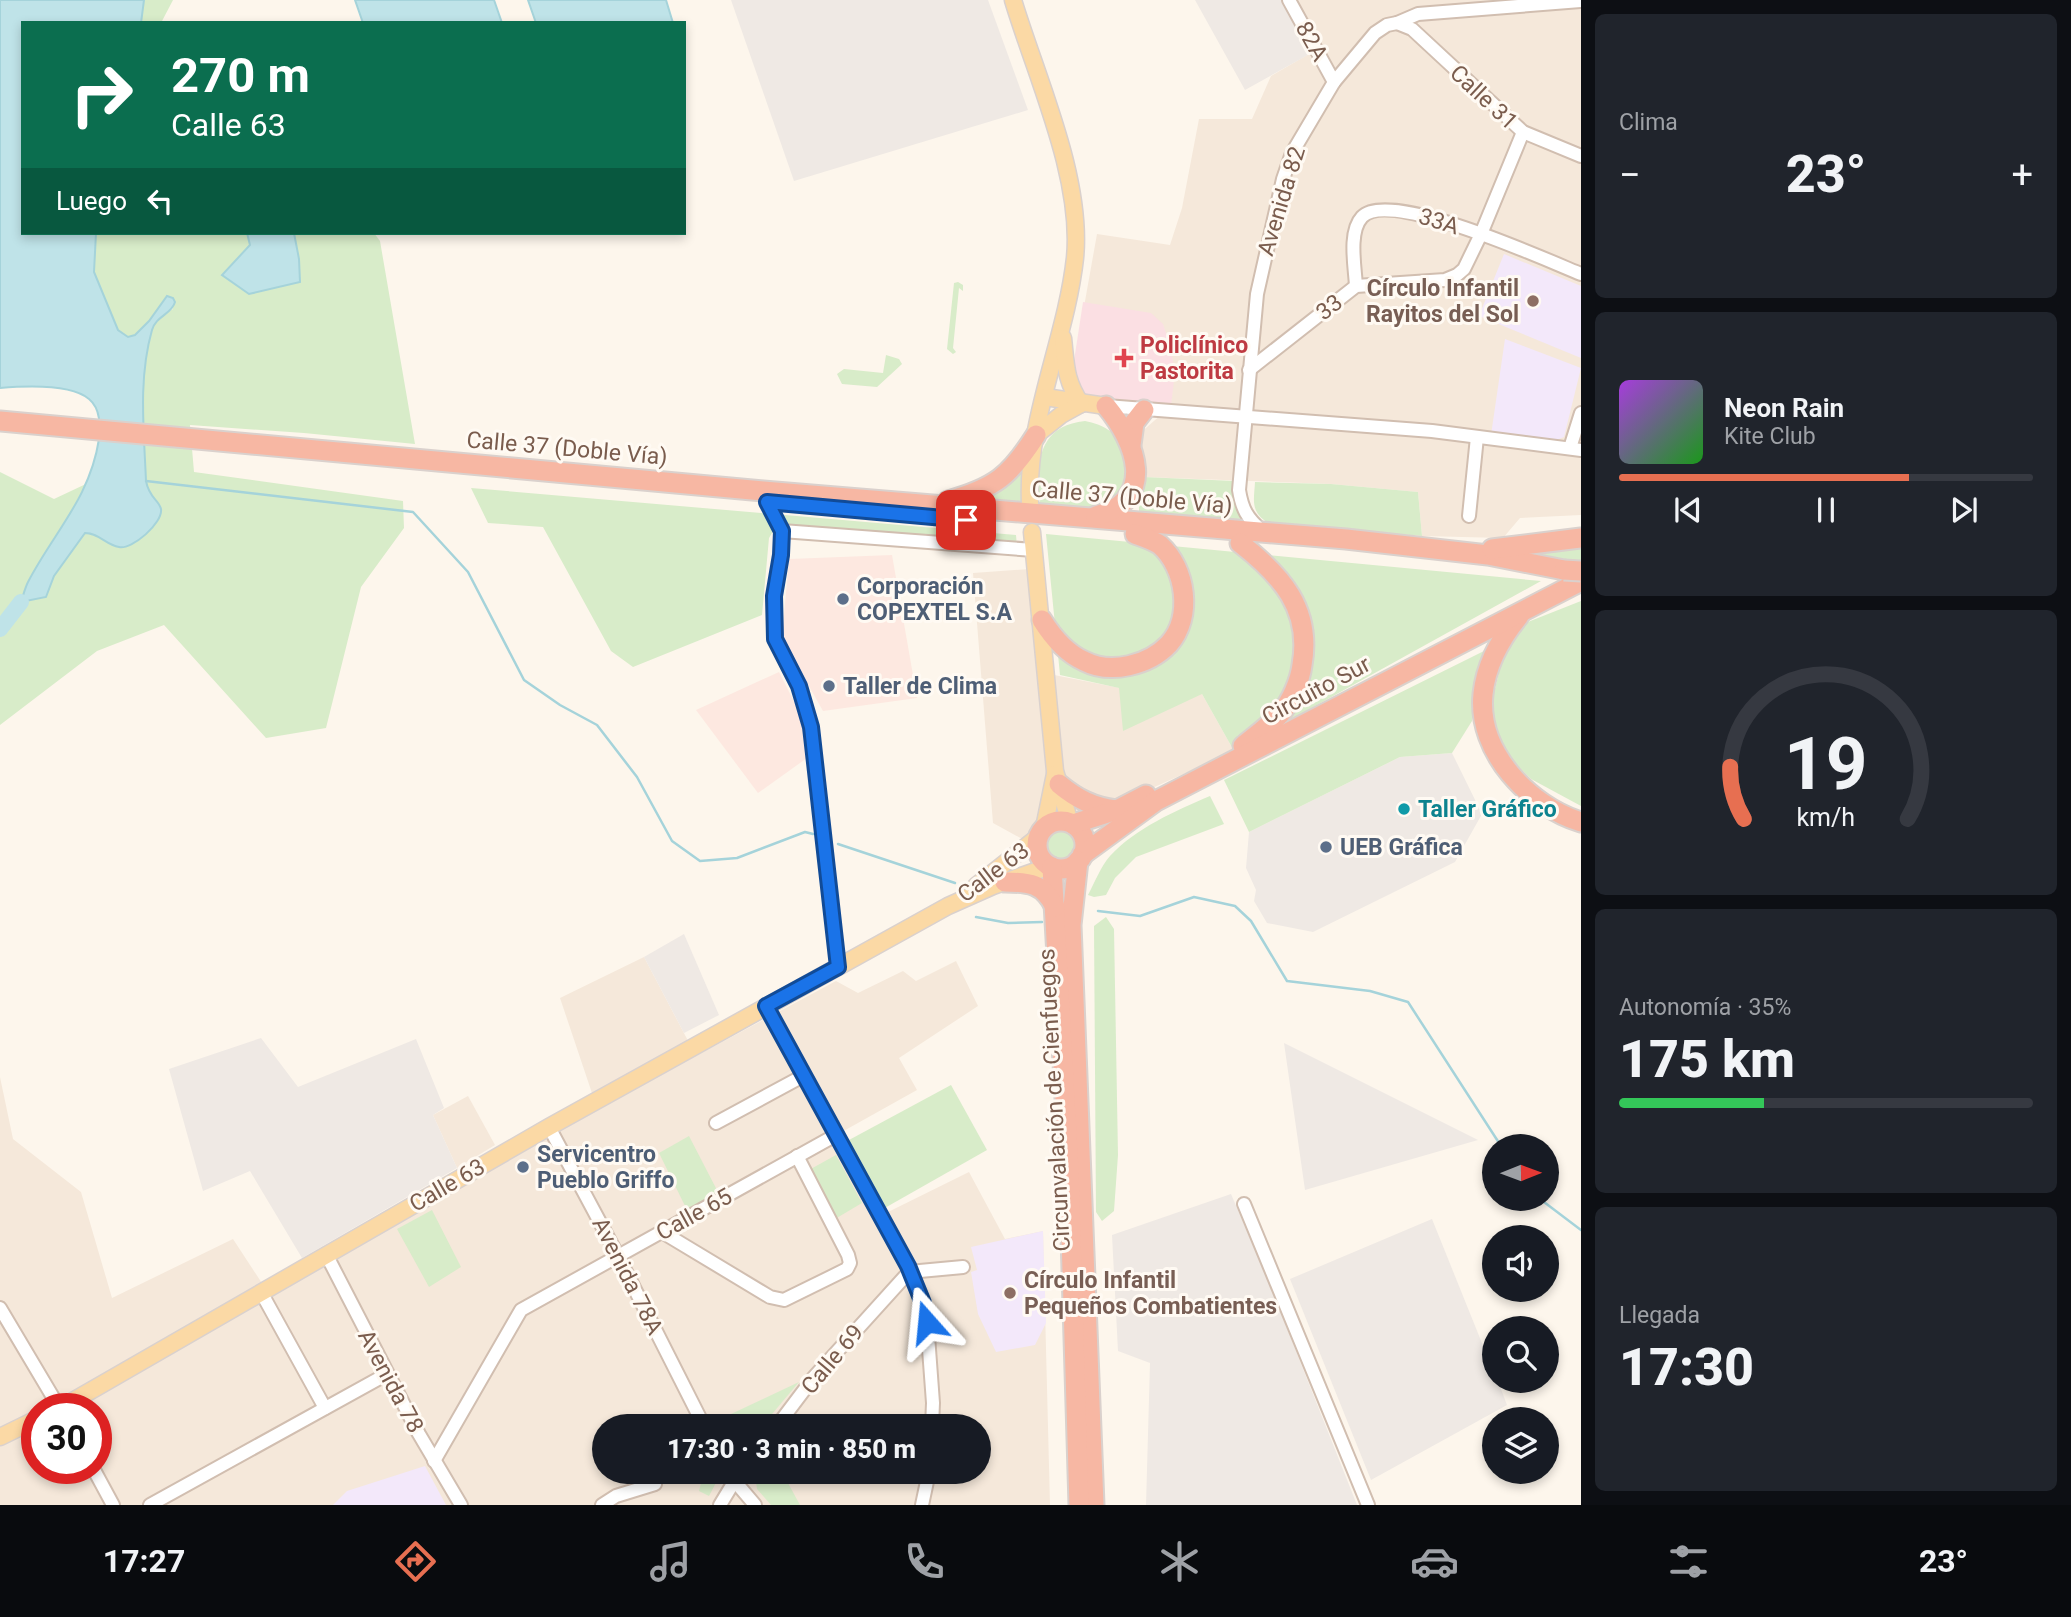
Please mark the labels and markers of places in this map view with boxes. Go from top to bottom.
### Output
place label: Círculo Infantil Rayitos del Sol [1366,275,1519,328]
marker: Círculo Infantil Rayitos del Sol [1525,293,1541,309]
place label: Policlínico Pastorita [1140,332,1248,385]
marker: Policlínico Pastorita [1114,348,1134,368]
pin [936,490,996,550]
place label: Corporación COPEXTEL S.A [857,573,1012,626]
marker: Corporación COPEXTEL S.A [835,591,851,607]
place label: Taller de Clima [843,673,997,700]
marker: Taller de Clima [821,678,837,694]
place label: Taller Gráfico [1418,796,1557,823]
marker: Taller Gráfico [1396,801,1412,817]
place label: UEB Gráfica [1340,834,1463,861]
marker: UEB Gráfica [1318,839,1334,855]
place label: Servicentro Pueblo Griffo [537,1141,675,1194]
marker: Servicentro Pueblo Griffo [515,1159,531,1175]
place label: Círculo Infantil Pequeños Combatientes [1024,1267,1277,1320]
marker: Círculo Infantil Pequeños Combatientes [1002,1285,1018,1301]

